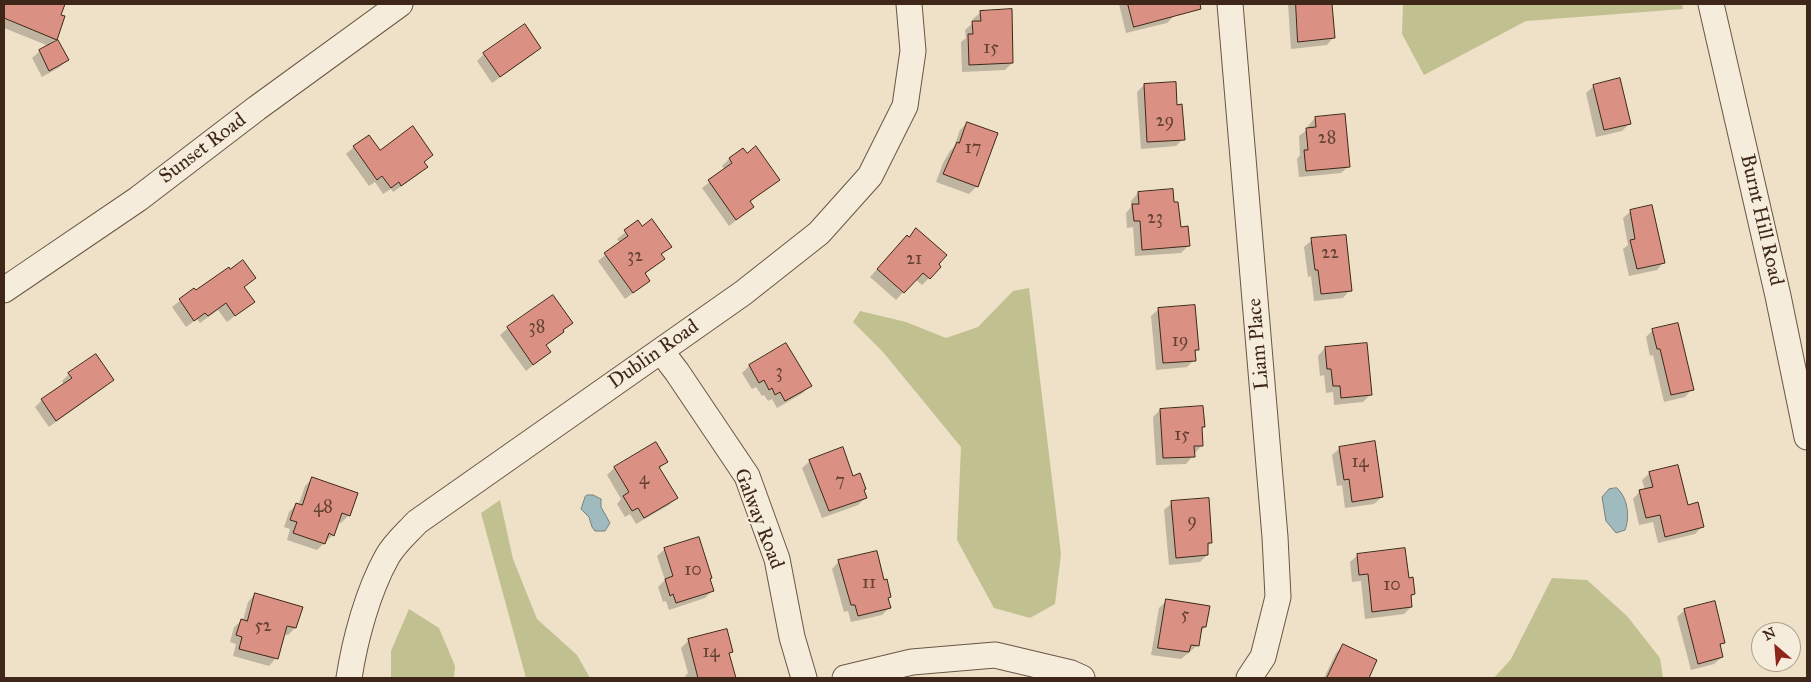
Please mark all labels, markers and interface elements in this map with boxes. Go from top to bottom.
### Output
house number: 15 [983,38,999,60]
street label: Sunset Road [155,109,251,189]
house number: 29 [1156,111,1174,133]
house number: 28 [1318,128,1336,150]
house number: 17 [965,138,981,160]
street label: Burnt Hill Road [1734,152,1788,288]
house number: 23 [1147,208,1163,230]
house number: 22 [1321,243,1339,265]
house number: 32 [627,246,643,268]
house number: 21 [906,249,922,271]
street label: Liam Place [1243,297,1275,391]
street label: Dublin Road [604,315,704,395]
house number: 38 [529,317,545,339]
house number: 19 [1172,331,1188,353]
house number: 3 [775,362,783,384]
house number: 15 [1174,425,1190,447]
house number: 14 [1351,452,1369,474]
street label: Galway Road [728,465,788,573]
house number: 4 [639,469,649,491]
house number: 7 [835,471,845,493]
house number: 48 [313,497,333,519]
house number: 9 [1187,511,1197,533]
house number: 10 [684,560,702,582]
house number: 11 [862,573,876,595]
house number: 10 [1383,575,1401,597]
house number: 5 [1181,605,1189,627]
house number: 52 [254,616,272,638]
north arrow [1751,622,1801,672]
text: N [1760,624,1779,644]
house number: 14 [702,642,720,664]

